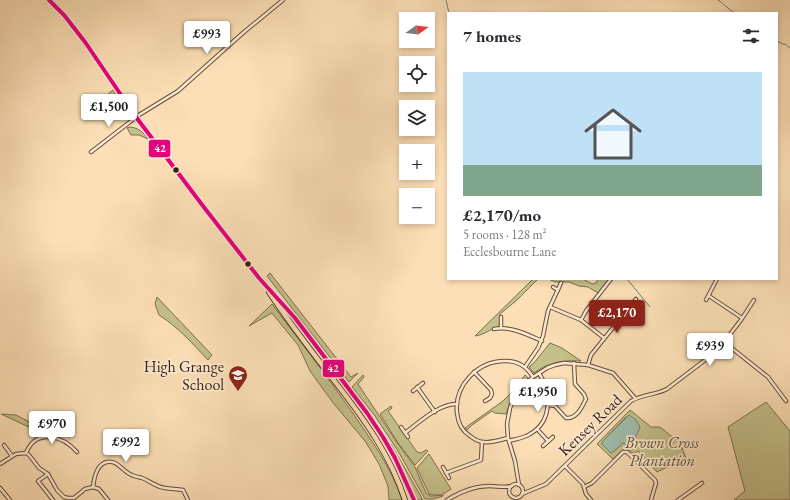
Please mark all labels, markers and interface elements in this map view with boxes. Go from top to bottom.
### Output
north arrow [399,12,435,48]
map controls [399,12,435,224]
pin: £993 [183,21,231,55]
text: £993 [193,25,221,42]
text: 7 homes [463,25,521,47]
icon: filters [740,25,762,47]
button: locate [399,56,435,92]
pin: £1,500 [76,94,142,128]
text: £1,500 [90,98,128,115]
icon: home [577,98,649,170]
button: layers [399,100,435,136]
line badge: 42 [148,139,171,158]
text: 42 [154,141,166,155]
button: + [399,144,435,180]
unlabelled marker [171,165,181,175]
button: − [399,188,435,224]
text: £2,170/mo [463,204,541,226]
text: 5 rooms · 128 m² [463,226,547,243]
text: Ecclesbourne Lane [463,243,556,260]
unlabelled marker [243,259,253,269]
pin: £2,170 [584,300,650,334]
text: £2,170 [598,304,636,321]
pin: £939 [686,333,734,367]
text: £939 [696,337,724,354]
place label: High Grange School [144,356,224,395]
line badge: 42 [322,359,345,378]
text: 42 [327,361,339,375]
school or university icon: High Grange School [227,364,249,392]
pin: £1,950 [505,379,571,413]
text: £1,950 [519,383,557,400]
street label: Kensey Road [554,389,627,461]
pin: £970 [28,411,76,445]
text: £970 [38,415,66,432]
pin: £992 [102,429,150,463]
park label: Brown Cross Plantation [624,432,700,471]
text: £992 [112,433,140,450]

